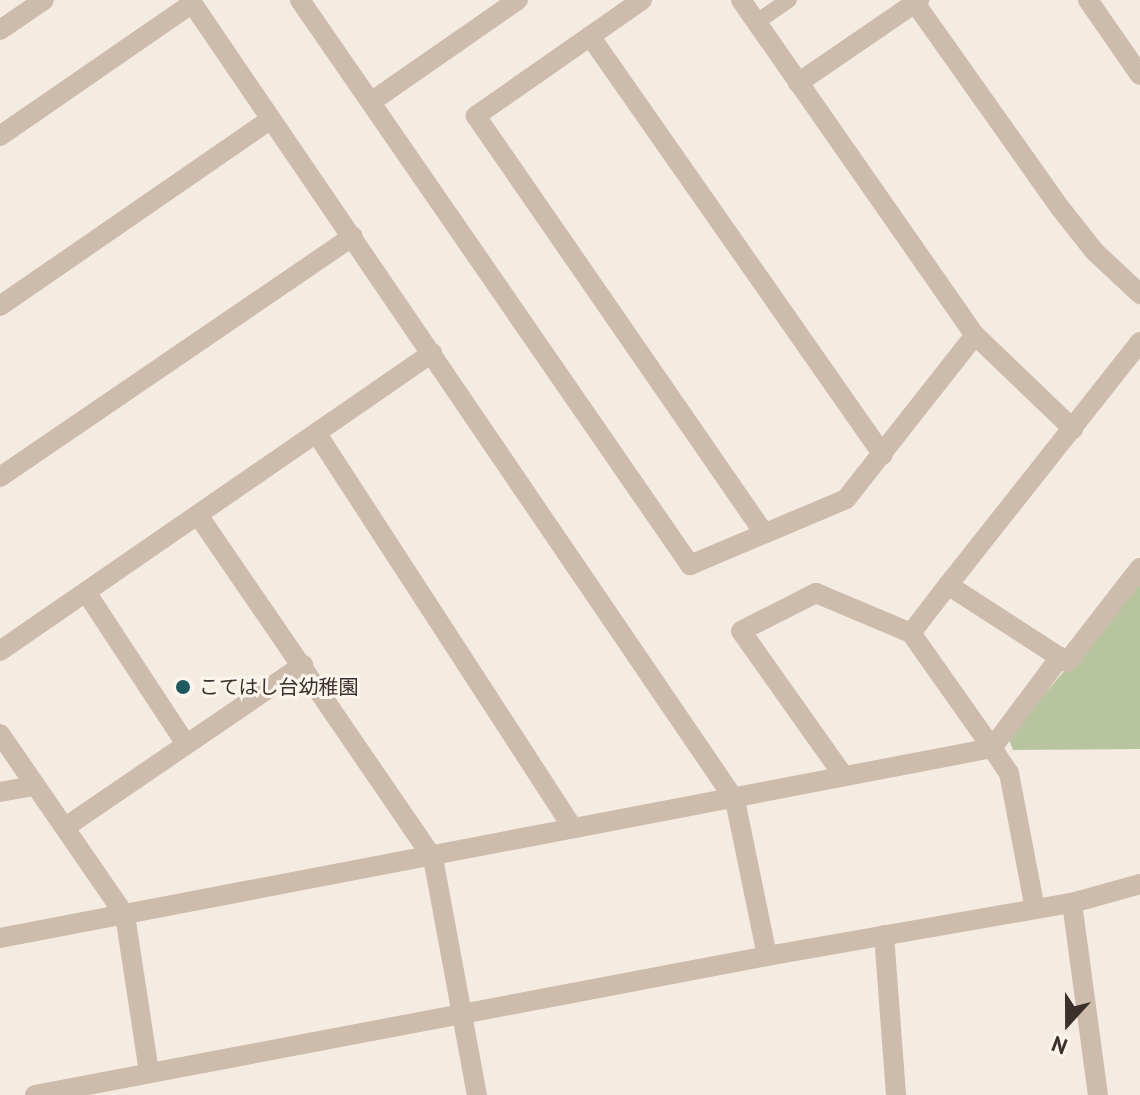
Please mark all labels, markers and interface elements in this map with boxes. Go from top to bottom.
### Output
place label: こてはし台幼稚園 [199,675,359,699]
marker: こてはし台幼稚園 [174,678,192,696]
north arrow [1028,983,1108,1063]
text: N [1048,1030,1071,1061]

